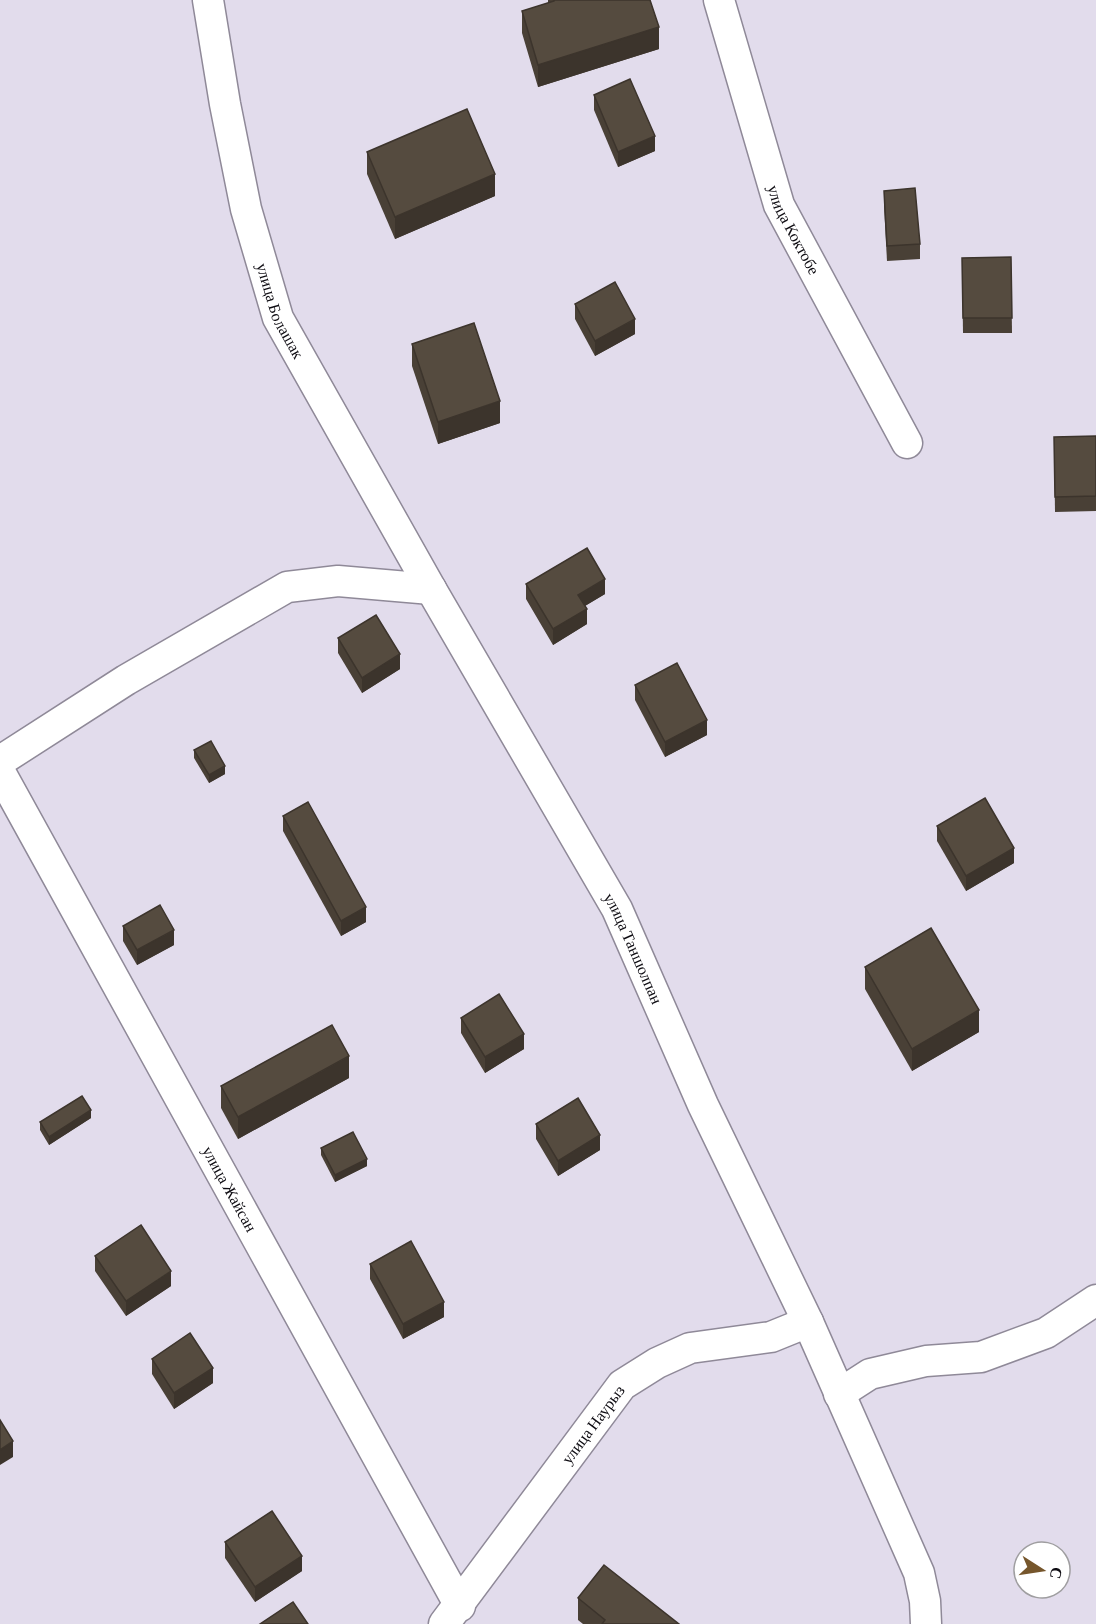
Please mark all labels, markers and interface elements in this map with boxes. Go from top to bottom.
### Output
street label: улица Коктобе [764,183,823,277]
street label: улица Болашак [252,261,307,362]
street label: улица Таншолпан [600,890,666,1007]
street label: улица Жайсан [198,1143,260,1235]
street label: улица Наурыз [558,1382,628,1468]
north arrow [1012,1540,1072,1600]
text: С [1047,1566,1066,1580]

